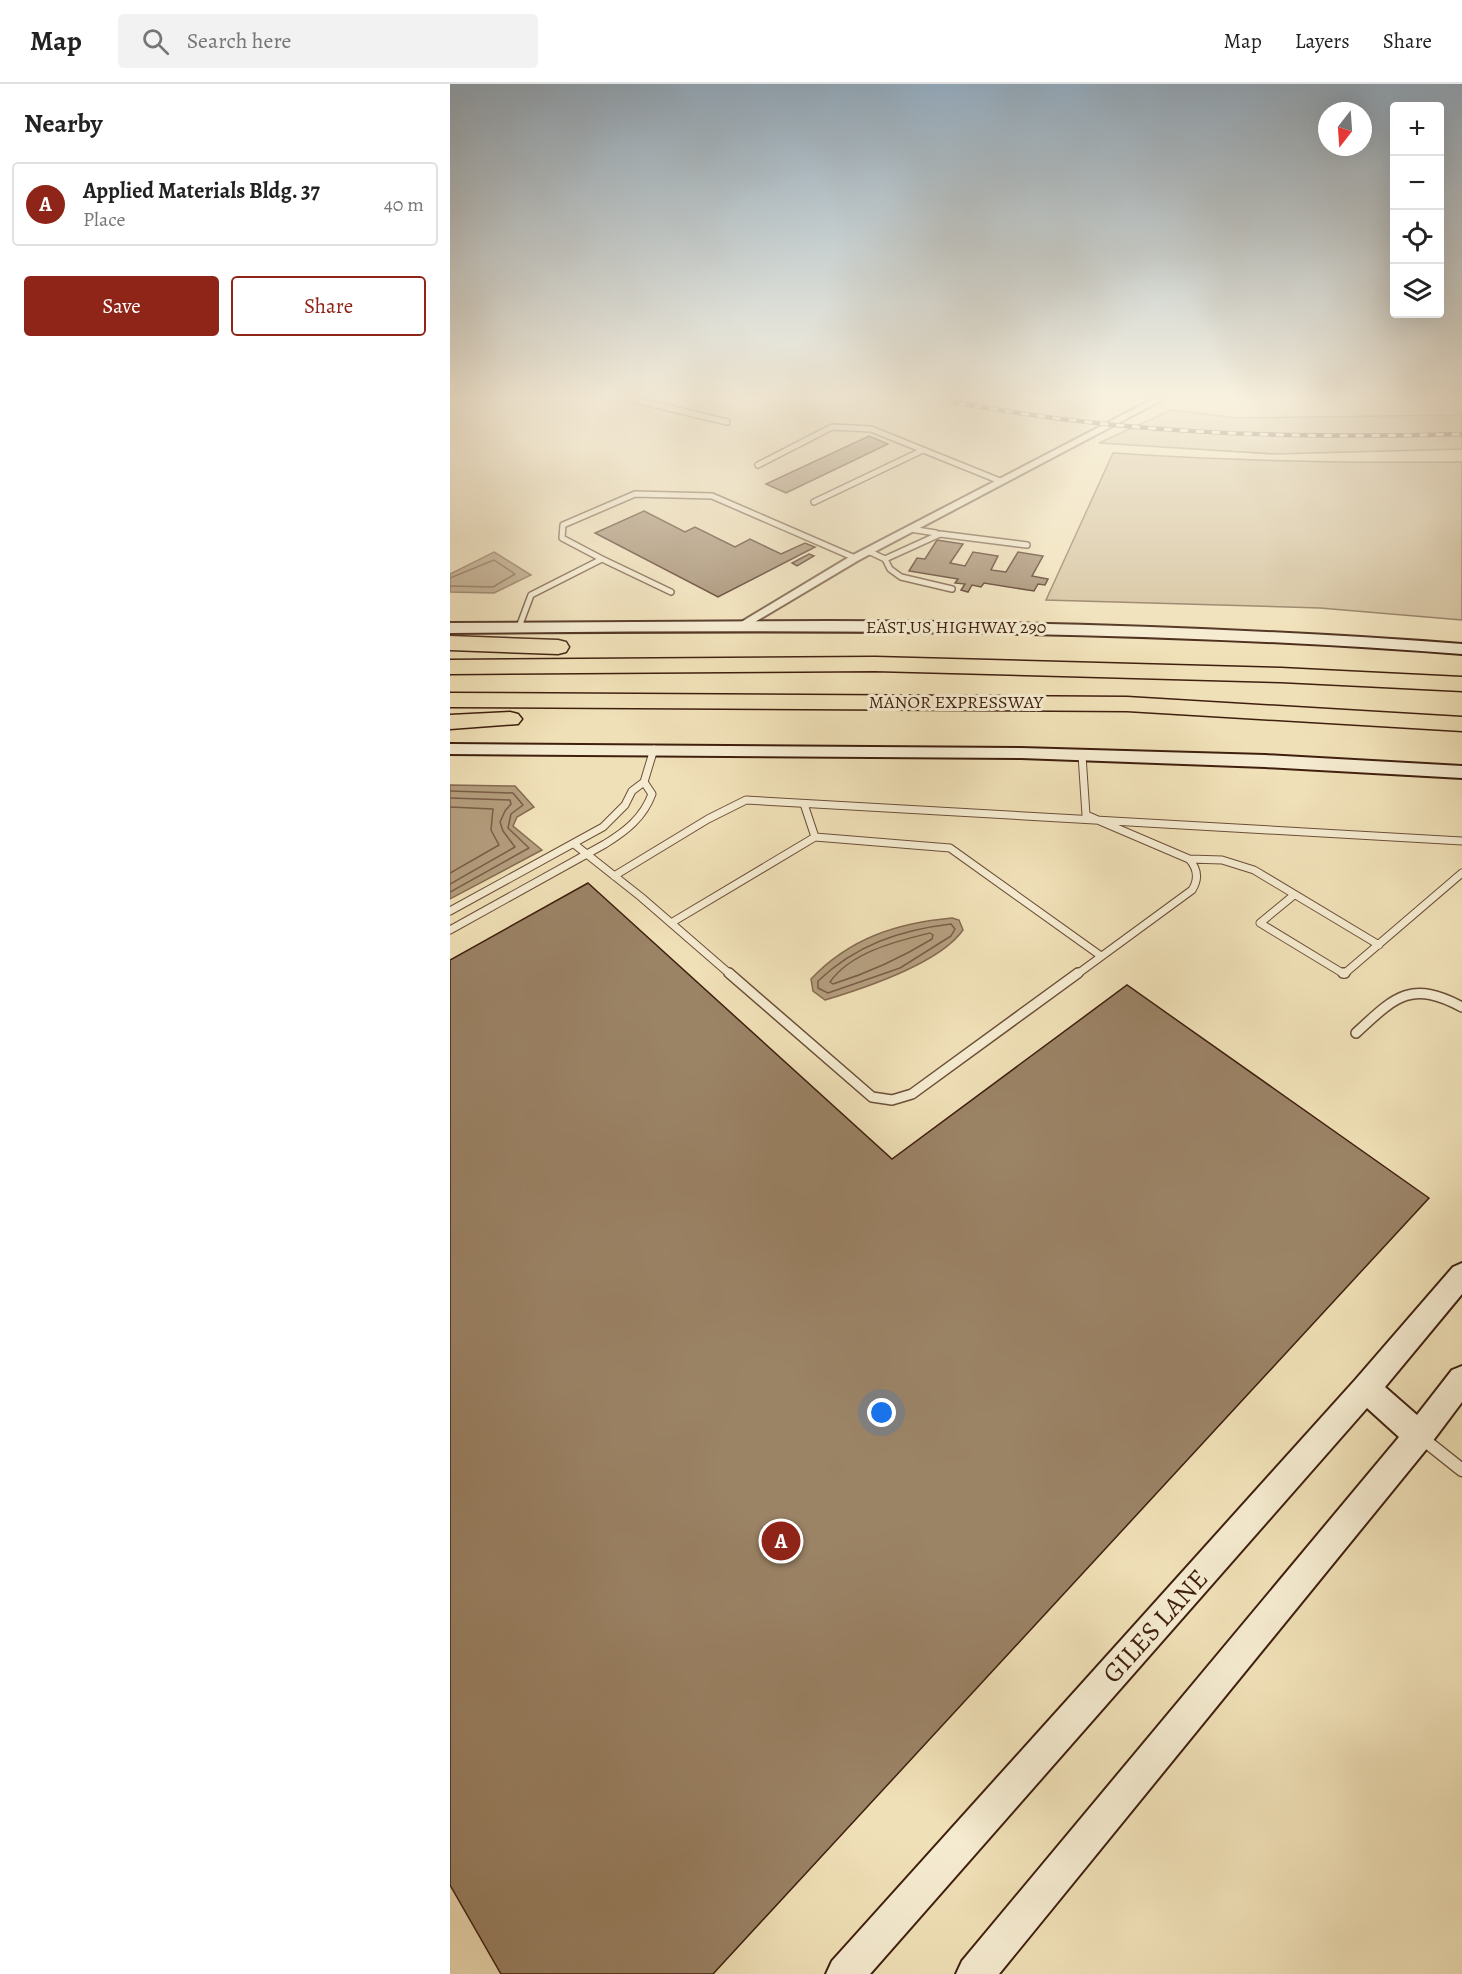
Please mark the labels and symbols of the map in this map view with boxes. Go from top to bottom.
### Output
north arrow [1318,102,1372,156]
street label: EAST US HIGHWAY 290 [866,615,1046,639]
street label: MANOR EXPRESSWAY [869,690,1044,714]
your location [867,1398,896,1427]
pin: A [762,1518,800,1564]
street label: GILES LANE [1094,1561,1216,1691]

